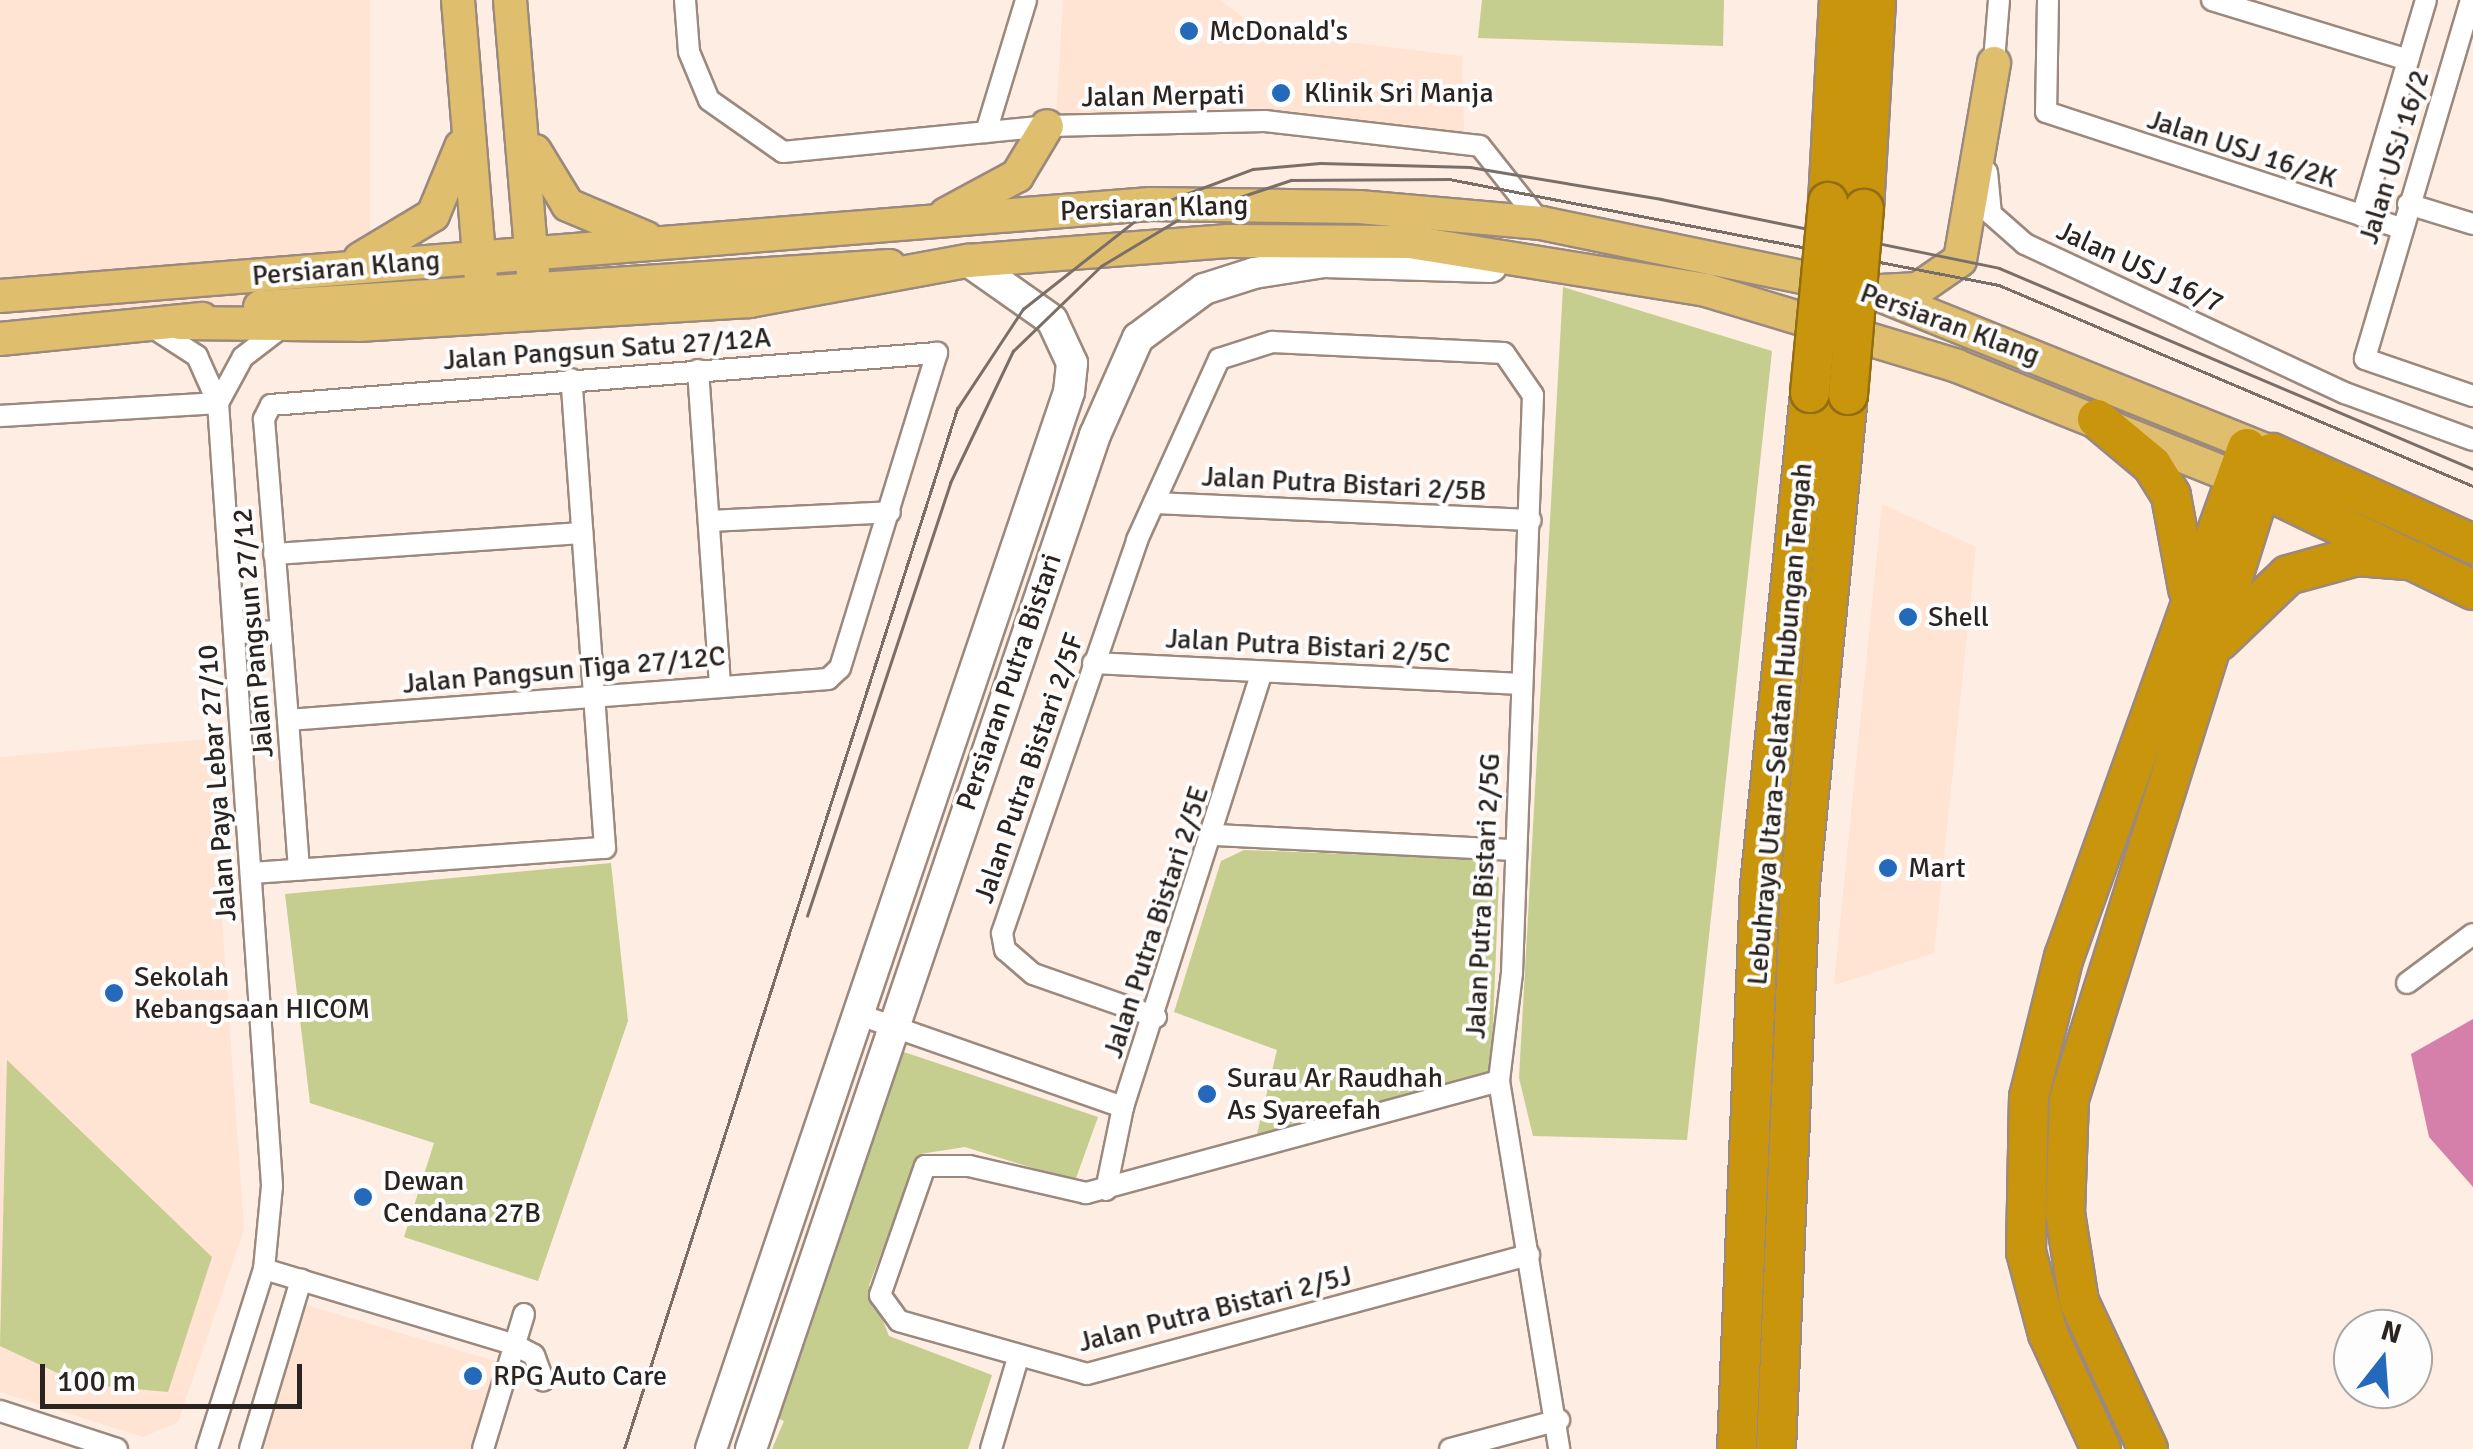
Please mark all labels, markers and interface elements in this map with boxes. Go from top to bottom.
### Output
place label: McDonald's [1209,14,1348,48]
marker: McDonald's [1178,20,1200,42]
street label: Jalan USJ 16/2 [2352,66,2436,248]
place label: Klinik Sri Manja [1304,76,1494,110]
street label: Jalan Merpati [1081,78,1245,114]
marker: Klinik Sri Manja [1268,80,1294,106]
street label: Jalan USJ 16/2K [2143,103,2341,195]
street label: Persiaran Klang [1059,188,1249,228]
street label: Jalan USJ 16/7 [2051,214,2229,320]
street label: Persiaran Klang [251,243,441,293]
street label: Persiaran Klang [1856,276,2044,372]
street label: Jalan Pangsun Satu 27/12A [442,321,772,377]
street label: Jalan Putra Bistari 2/5B [1201,460,1487,508]
street label: Lebuhraya Utara–Selatan Hubungan Tengah [1740,461,1820,987]
street label: Jalan Pangsun 27/12 [225,507,281,759]
street label: Persiaran Putra Bistari [949,549,1069,815]
place label: Shell [1928,600,1989,634]
marker: Shell [1897,606,1919,628]
street label: Jalan Putra Bistari 2/5C [1165,622,1451,670]
street label: Jalan Putra Bistari 2/5F [967,629,1091,907]
street label: Jalan Pangsun Tiga 27/12C [401,639,727,701]
street label: Jalan Paya Lebar 27/10 [191,643,243,923]
street label: Jalan Putra Bistari 2/5G [1459,752,1507,1040]
street label: Jalan Putra Bistari 2/5E [1096,782,1216,1062]
place label: Mart [1908,851,1965,885]
marker: Mart [1877,857,1899,879]
place label: Sekolah Kebangsaan HICOM [134,960,370,1026]
marker: Sekolah Kebangsaan HICOM [103,982,125,1004]
place label: Surau Ar Raudhah As Syareefah [1227,1061,1443,1127]
marker: Surau Ar Raudhah As Syareefah [1196,1083,1218,1105]
place label: Dewan Cendana 27B [383,1164,541,1230]
marker: Dewan Cendana 27B [352,1186,374,1208]
street label: Jalan Putra Bistari 2/5J [1075,1259,1355,1359]
north arrow [2333,1309,2433,1409]
text: N [2377,1313,2405,1351]
scale bar [45,1344,308,1406]
place label: RPG Auto Care [493,1359,667,1393]
text: 100 m [57,1363,136,1400]
marker: RPG Auto Care [462,1365,484,1387]

